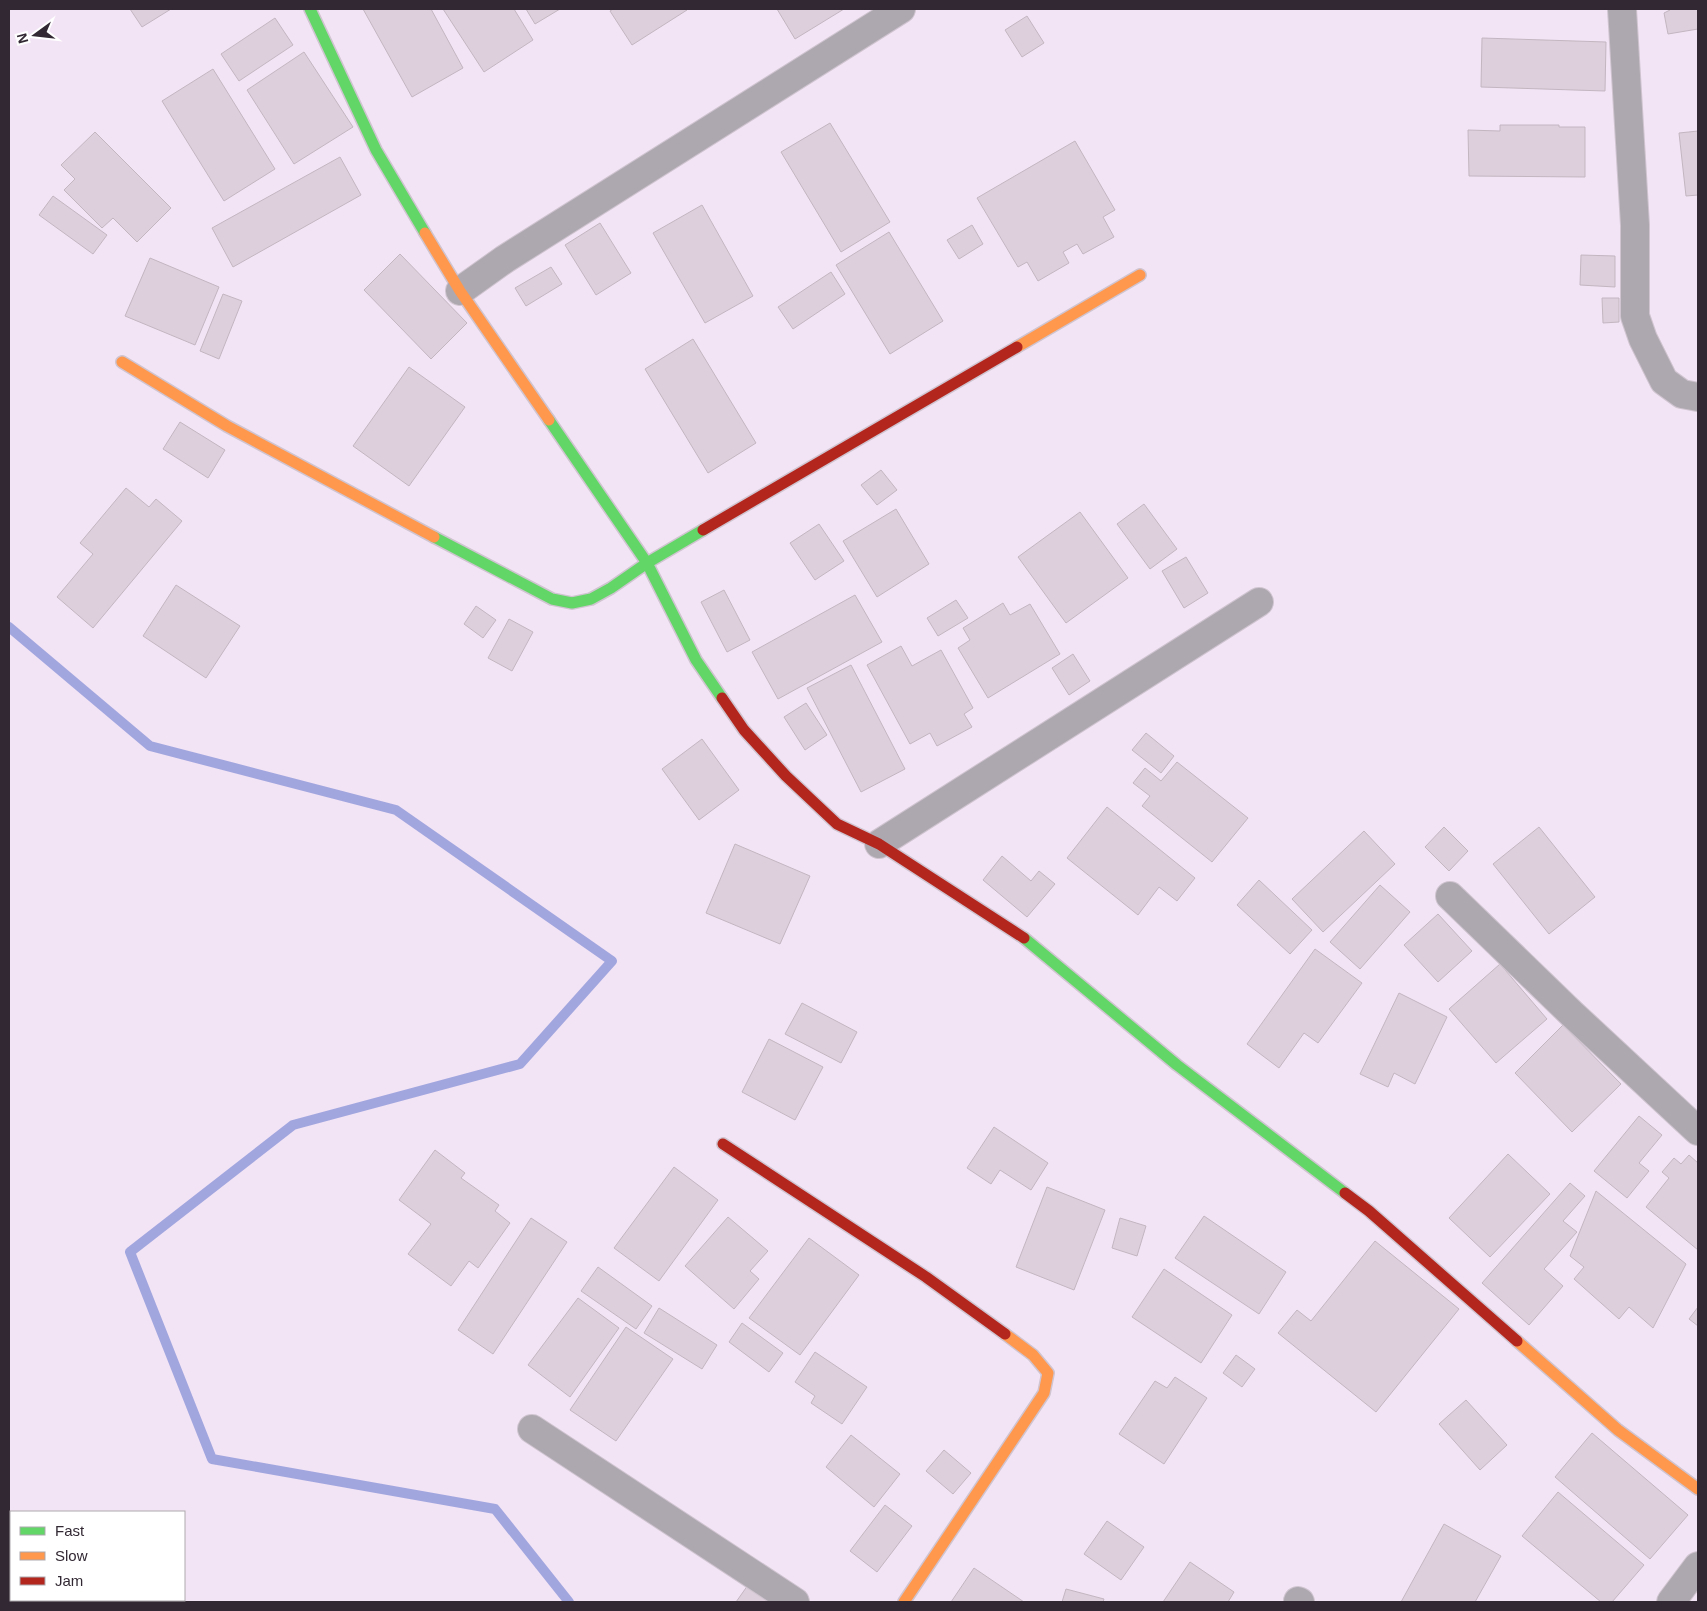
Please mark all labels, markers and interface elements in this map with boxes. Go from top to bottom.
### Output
north arrow [10,10,60,60]
text: N [13,31,31,45]
legend [10,1511,185,1601]
text: Fast [55,1522,85,1539]
text: Slow [55,1547,88,1564]
text: Jam [55,1572,83,1589]

